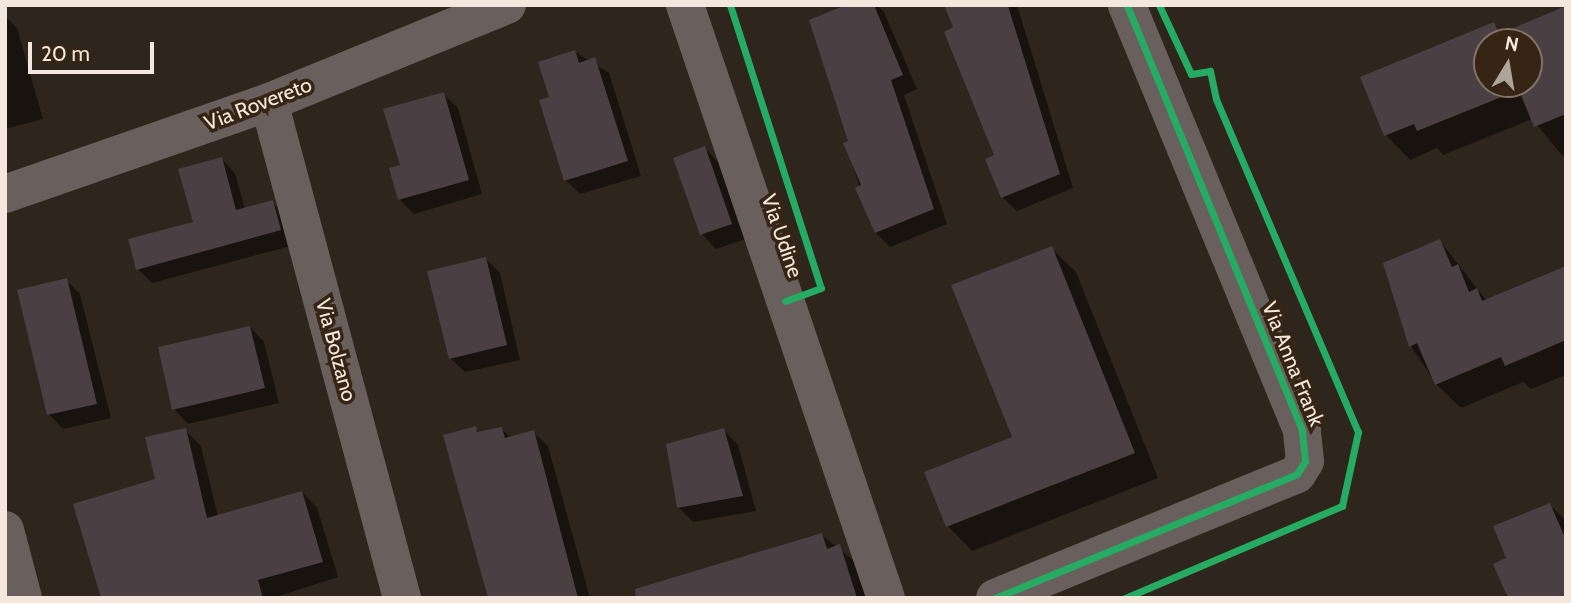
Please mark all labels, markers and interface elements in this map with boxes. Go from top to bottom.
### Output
scale bar [32,28,158,72]
north arrow [1473,28,1543,98]
text: N [1503,31,1521,56]
text: 20 m [41,41,90,66]
street label: Via Rovereto [201,72,315,136]
street label: Via Udine [756,191,808,281]
street label: Via Bolzano [310,296,362,404]
street label: Via Anna Frank [1257,298,1329,430]

